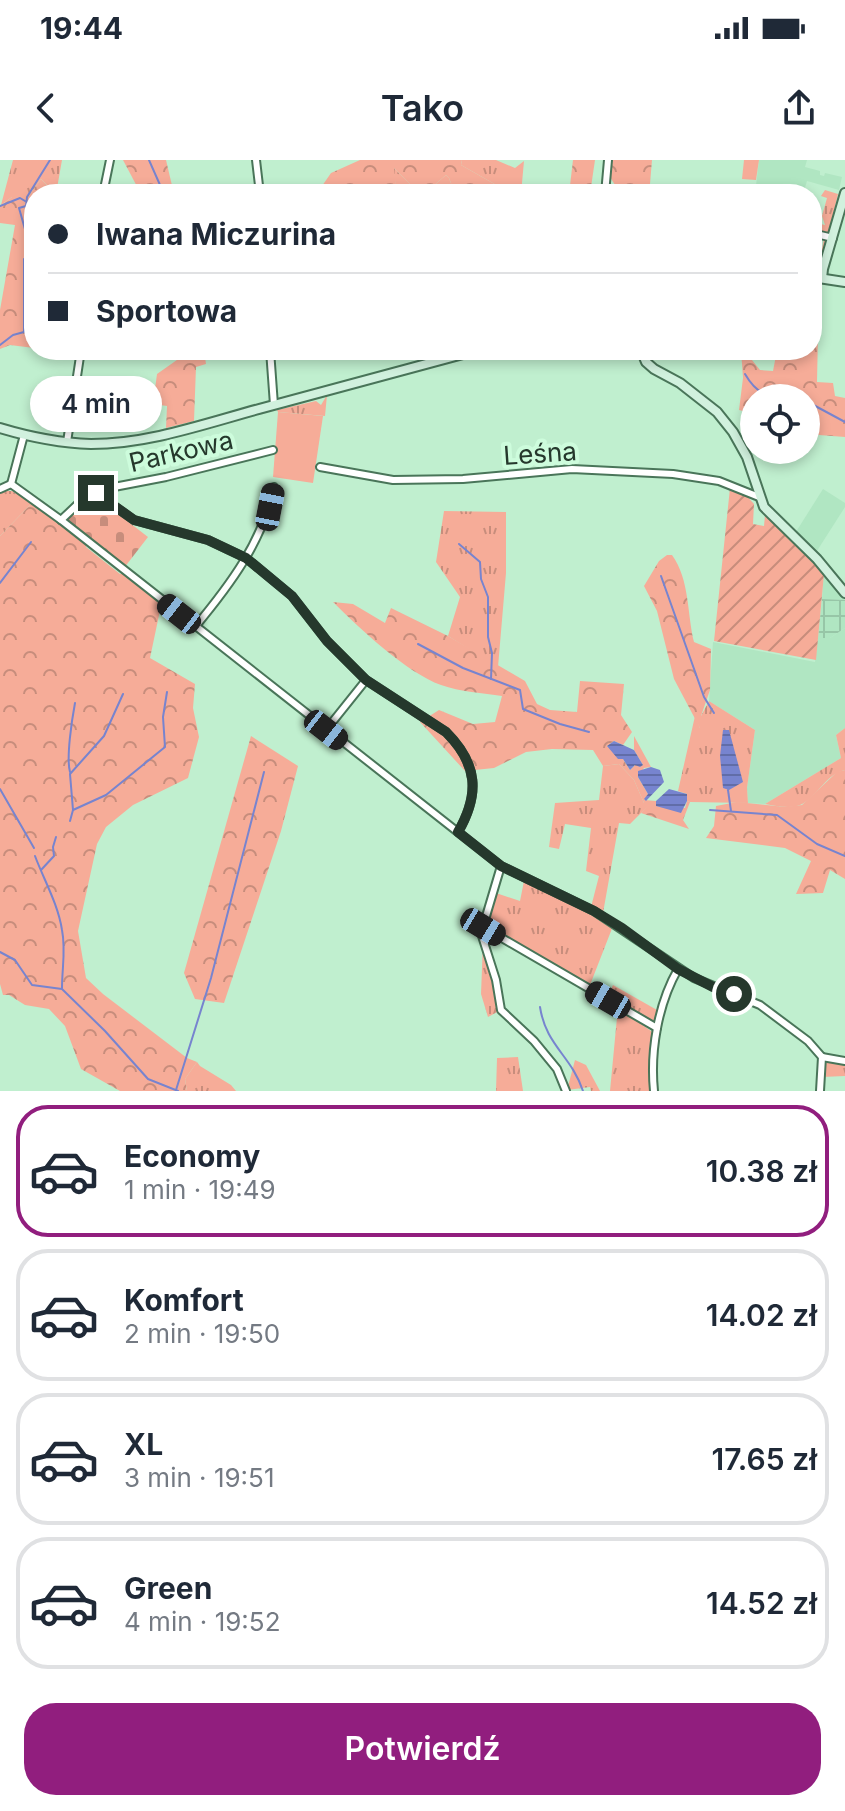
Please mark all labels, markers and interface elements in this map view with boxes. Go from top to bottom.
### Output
text: 19:44 [40,10,123,46]
icon: back [24,86,68,130]
text: Tako [381,86,464,130]
icon: share [777,86,821,130]
text: Iwana Miczurina [96,216,336,252]
text: Sportowa [96,293,237,329]
callout: 4 min [30,377,162,433]
map controls [740,384,820,464]
button: locate [740,384,820,464]
text: 4 min [61,388,131,419]
street label: Parkowa [126,424,236,478]
street label: Leśna [502,435,578,471]
route end [78,475,114,511]
car [254,481,286,533]
car [153,590,205,638]
car [300,706,352,754]
car [456,904,510,950]
route start [716,976,752,1012]
car [581,978,635,1022]
icon: car [28,1135,100,1207]
text: Economy [124,1138,260,1174]
text: 10.38 zł [706,1153,817,1189]
text: 1 min · 19:49 [124,1174,276,1205]
icon: car [28,1279,100,1351]
text: Komfort [124,1282,244,1318]
text: 14.02 zł [706,1297,817,1333]
text: 2 min · 19:50 [124,1318,280,1349]
icon: car [28,1423,100,1495]
text: XL [124,1426,163,1462]
text: 17.65 zł [712,1441,817,1477]
text: 3 min · 19:51 [124,1462,275,1493]
icon: car [28,1567,100,1639]
text: Green [124,1570,212,1606]
text: 14.52 zł [706,1585,817,1621]
text: 4 min · 19:52 [124,1606,281,1637]
button: Potwierdź [24,1703,821,1795]

